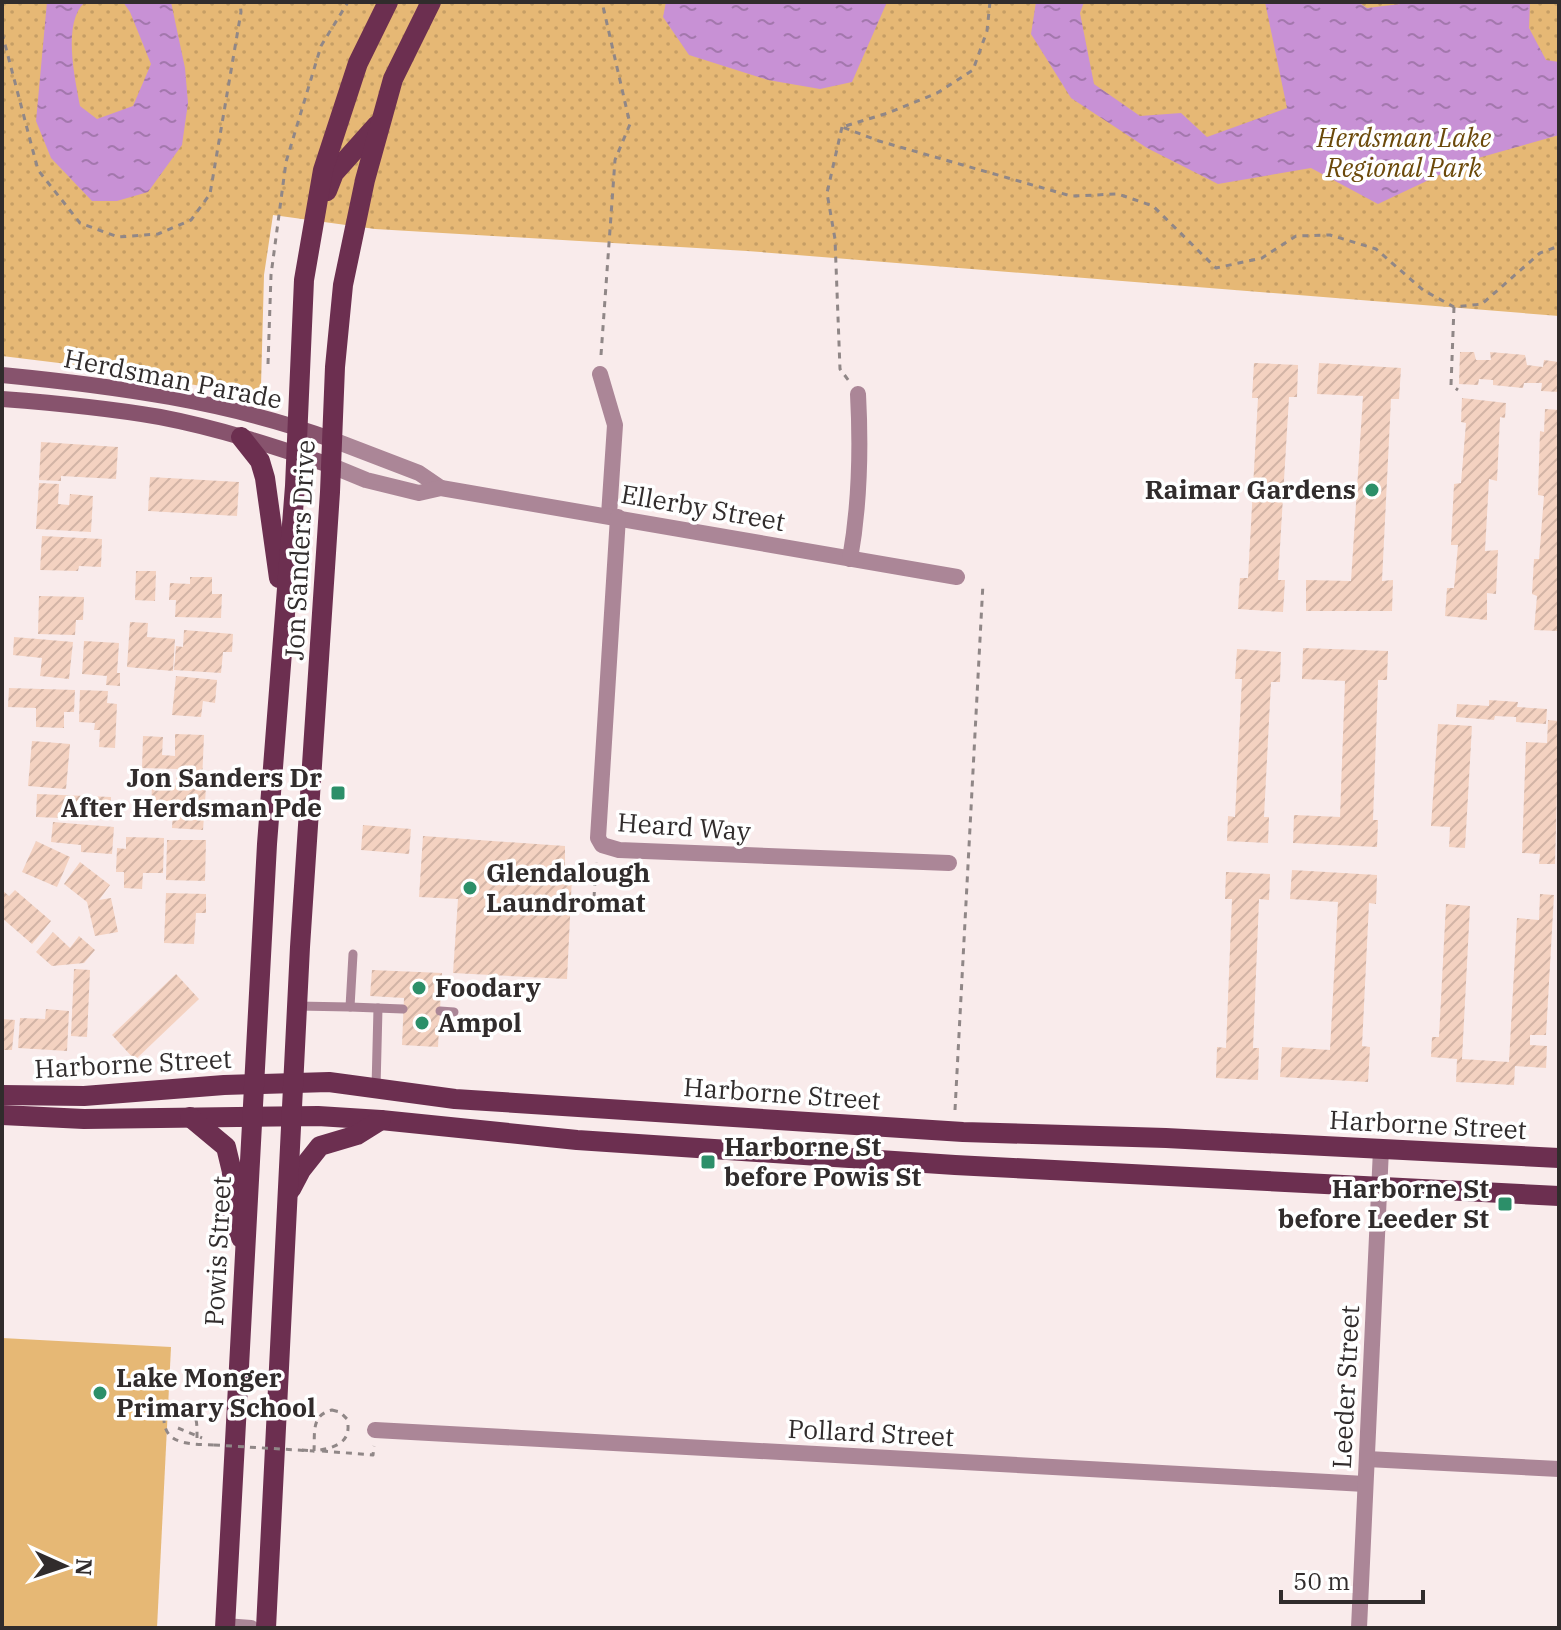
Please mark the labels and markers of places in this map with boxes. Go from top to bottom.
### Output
place label: Raimar Gardens [1145,472,1356,506]
marker: Raimar Gardens [1363,481,1381,499]
place label: Jon Sanders Dr After Herdsman Pde [61,760,322,824]
marker: Jon Sanders Dr After Herdsman Pde [329,784,347,802]
place label: Glendalough Laundromat [486,855,650,919]
marker: Glendalough Laundromat [461,879,479,897]
place label: Foodary [435,970,541,1004]
marker: Foodary [410,979,428,997]
place label: Ampol [438,1005,522,1039]
marker: Ampol [413,1014,431,1032]
place label: Harborne St before Powis St [724,1129,922,1193]
marker: Harborne St before Powis St [699,1153,717,1171]
place label: Harborne St before Leeder St [1278,1171,1489,1235]
marker: Harborne St before Leeder St [1496,1195,1514,1213]
place label: Lake Monger Primary School [116,1360,316,1424]
marker: Lake Monger Primary School [91,1384,109,1402]

